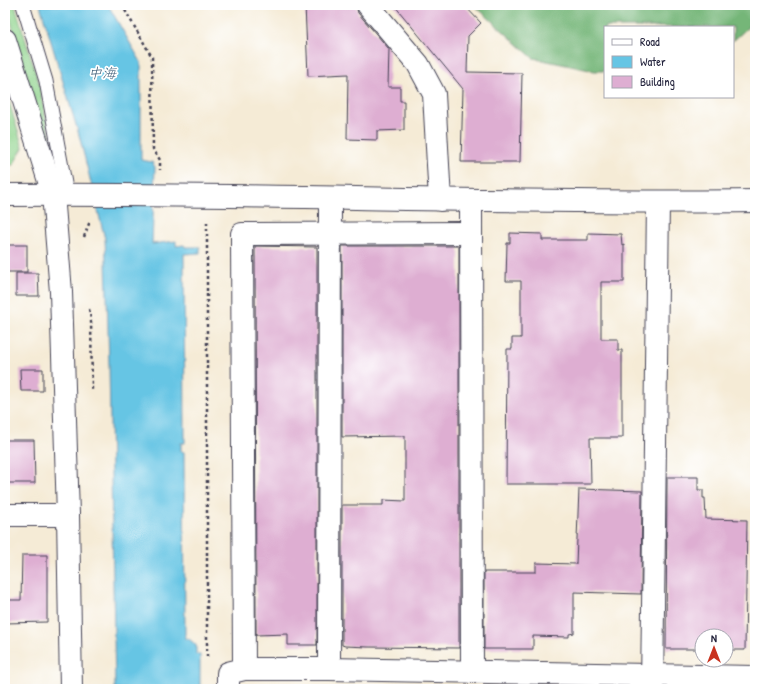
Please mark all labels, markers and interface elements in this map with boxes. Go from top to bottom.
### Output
legend [604,26,734,98]
text: Road [640,33,660,50]
text: Water [640,53,666,70]
water label: 中海 [88,63,117,82]
text: Building [640,73,675,90]
north arrow [694,628,734,668]
text: N [711,631,717,645]

